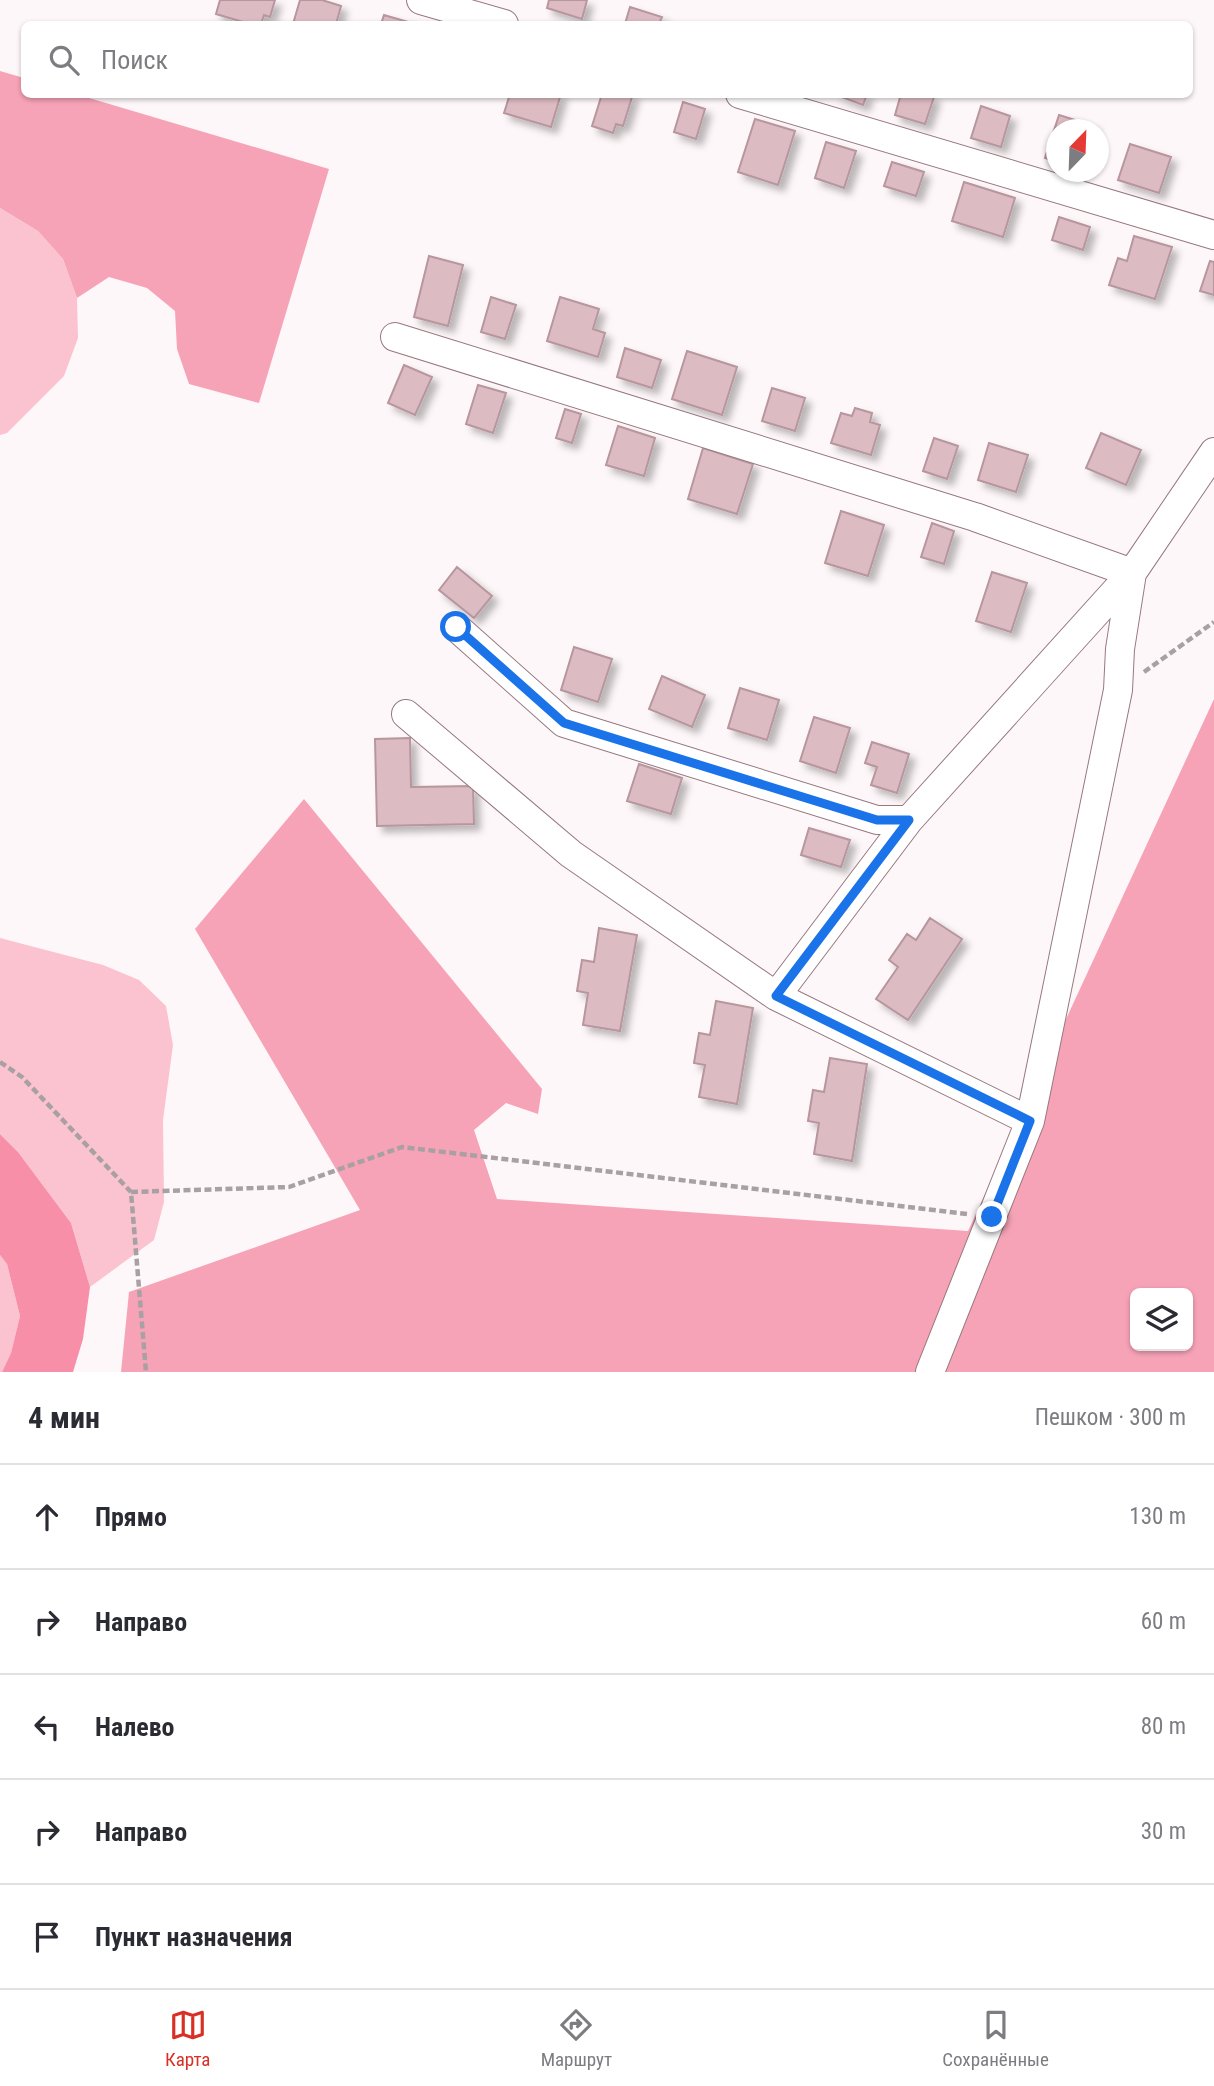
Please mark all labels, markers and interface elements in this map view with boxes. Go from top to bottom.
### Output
search box [21,21,1193,98]
icon: search [45,41,83,79]
text: Поиск [101,45,168,75]
north arrow [1046,119,1109,182]
route start [440,611,471,642]
route end [976,1201,1007,1232]
map controls [1130,1288,1193,1351]
button: layers [1130,1288,1193,1351]
text: 4 мин [28,1400,100,1435]
text: Пешком · 300 m [1035,1404,1186,1431]
icon: ahead [28,1498,66,1536]
text: Прямо [95,1502,167,1532]
text: 130 m [1129,1503,1186,1530]
icon: right [28,1603,66,1641]
text: Направо [95,1607,187,1637]
text: 60 m [1141,1608,1186,1635]
icon: left [28,1708,66,1746]
text: Налево [95,1712,175,1742]
text: 80 m [1141,1713,1186,1740]
icon: right [28,1813,66,1851]
text: Направо [95,1817,187,1847]
text: 30 m [1141,1818,1186,1845]
icon: arrive [28,1918,66,1956]
text: Пункт назначения [95,1922,293,1952]
tab: Карта [165,2006,210,2071]
tab: Маршрут [541,2006,612,2071]
tab: Сохранённые [942,2006,1049,2071]

